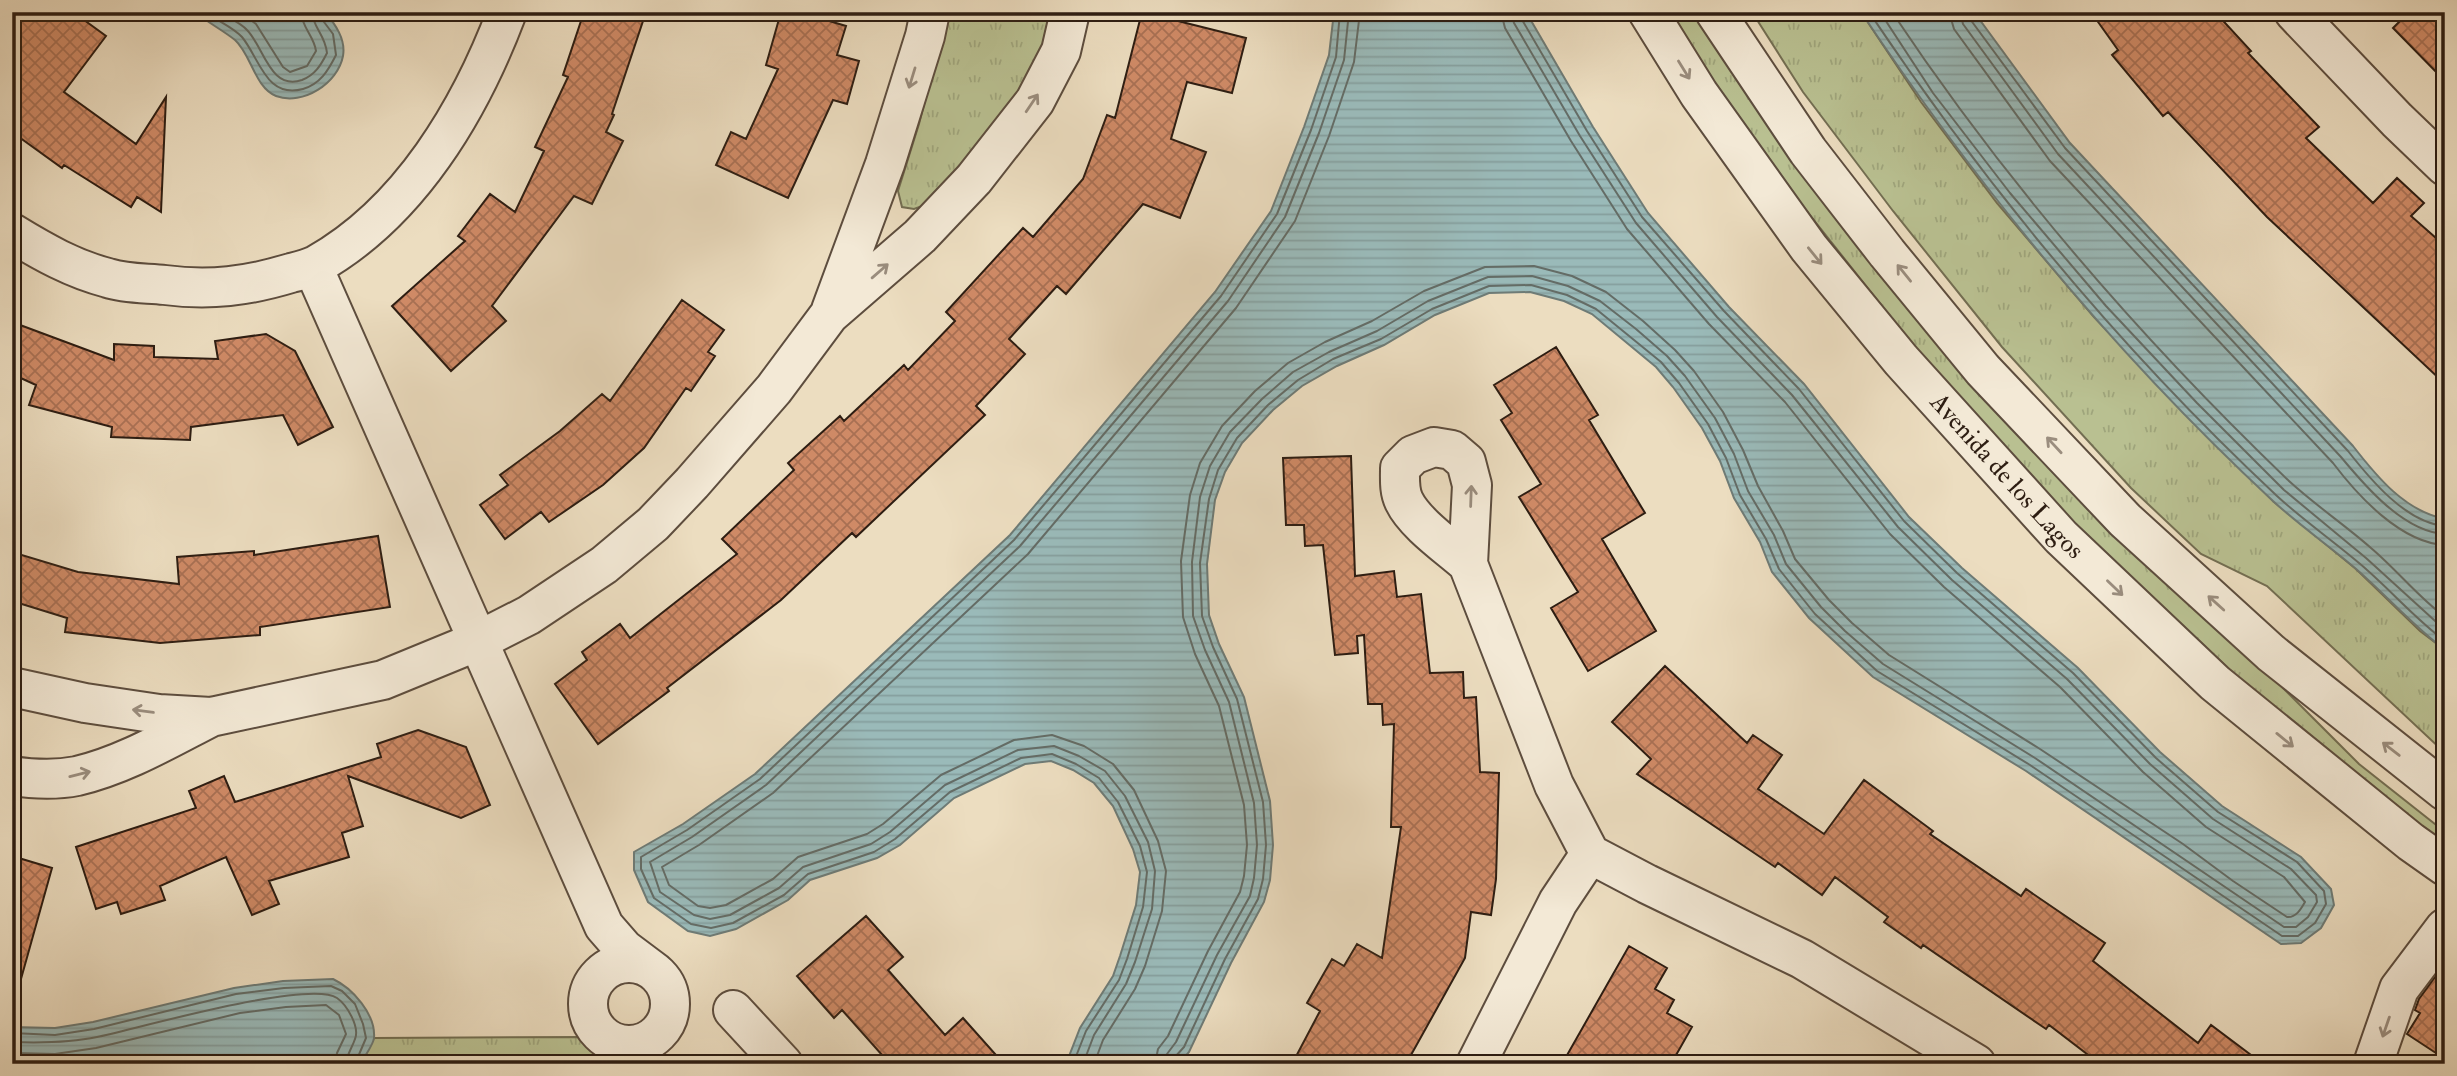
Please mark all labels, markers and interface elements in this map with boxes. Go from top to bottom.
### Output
one-way arrow [1677,60,1692,79]
one-way arrow [904,67,917,89]
one-way arrow [1026,93,1040,113]
one-way arrow [1808,246,1823,264]
one-way arrow [871,263,889,279]
one-way arrow [1896,265,1912,283]
street label: Avenida de los Lagos [1922,386,2090,566]
one-way arrow [2045,436,2062,453]
one-way arrow [1464,484,1478,507]
one-way arrow [2106,580,2124,596]
one-way arrow [2208,595,2226,611]
one-way arrow [132,705,154,718]
one-way arrow [2275,732,2293,747]
one-way arrow [2382,741,2401,756]
one-way arrow [68,767,91,780]
one-way arrow [2379,1015,2391,1037]

